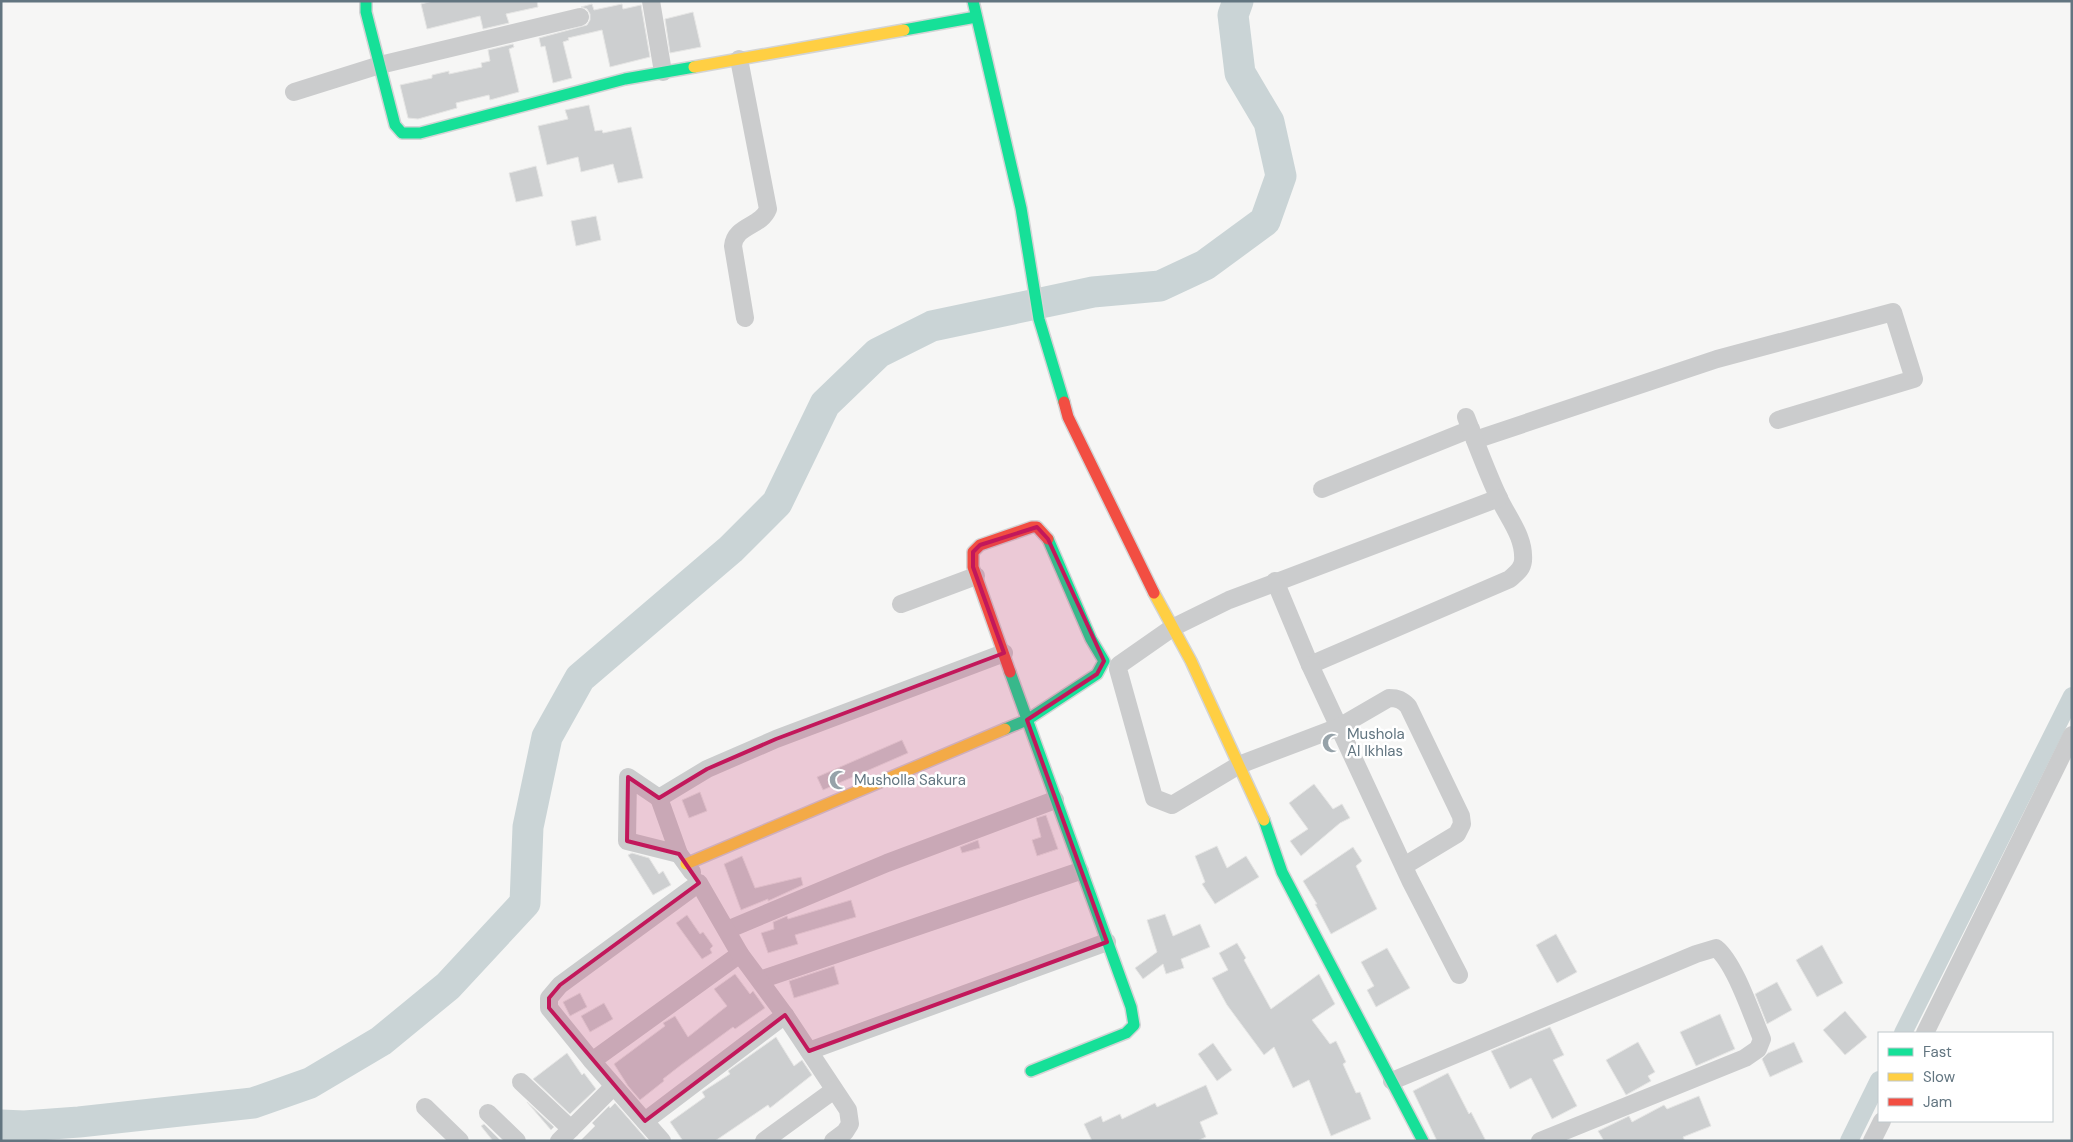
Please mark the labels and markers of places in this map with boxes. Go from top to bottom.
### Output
place label: Mushola Al Ikhlas [1347,724,1405,761]
mosque icon: Mushola Al Ikhlas [1321,732,1343,754]
mosque icon: Musholla Sakura [828,769,850,791]
place label: Musholla Sakura [854,770,966,790]

